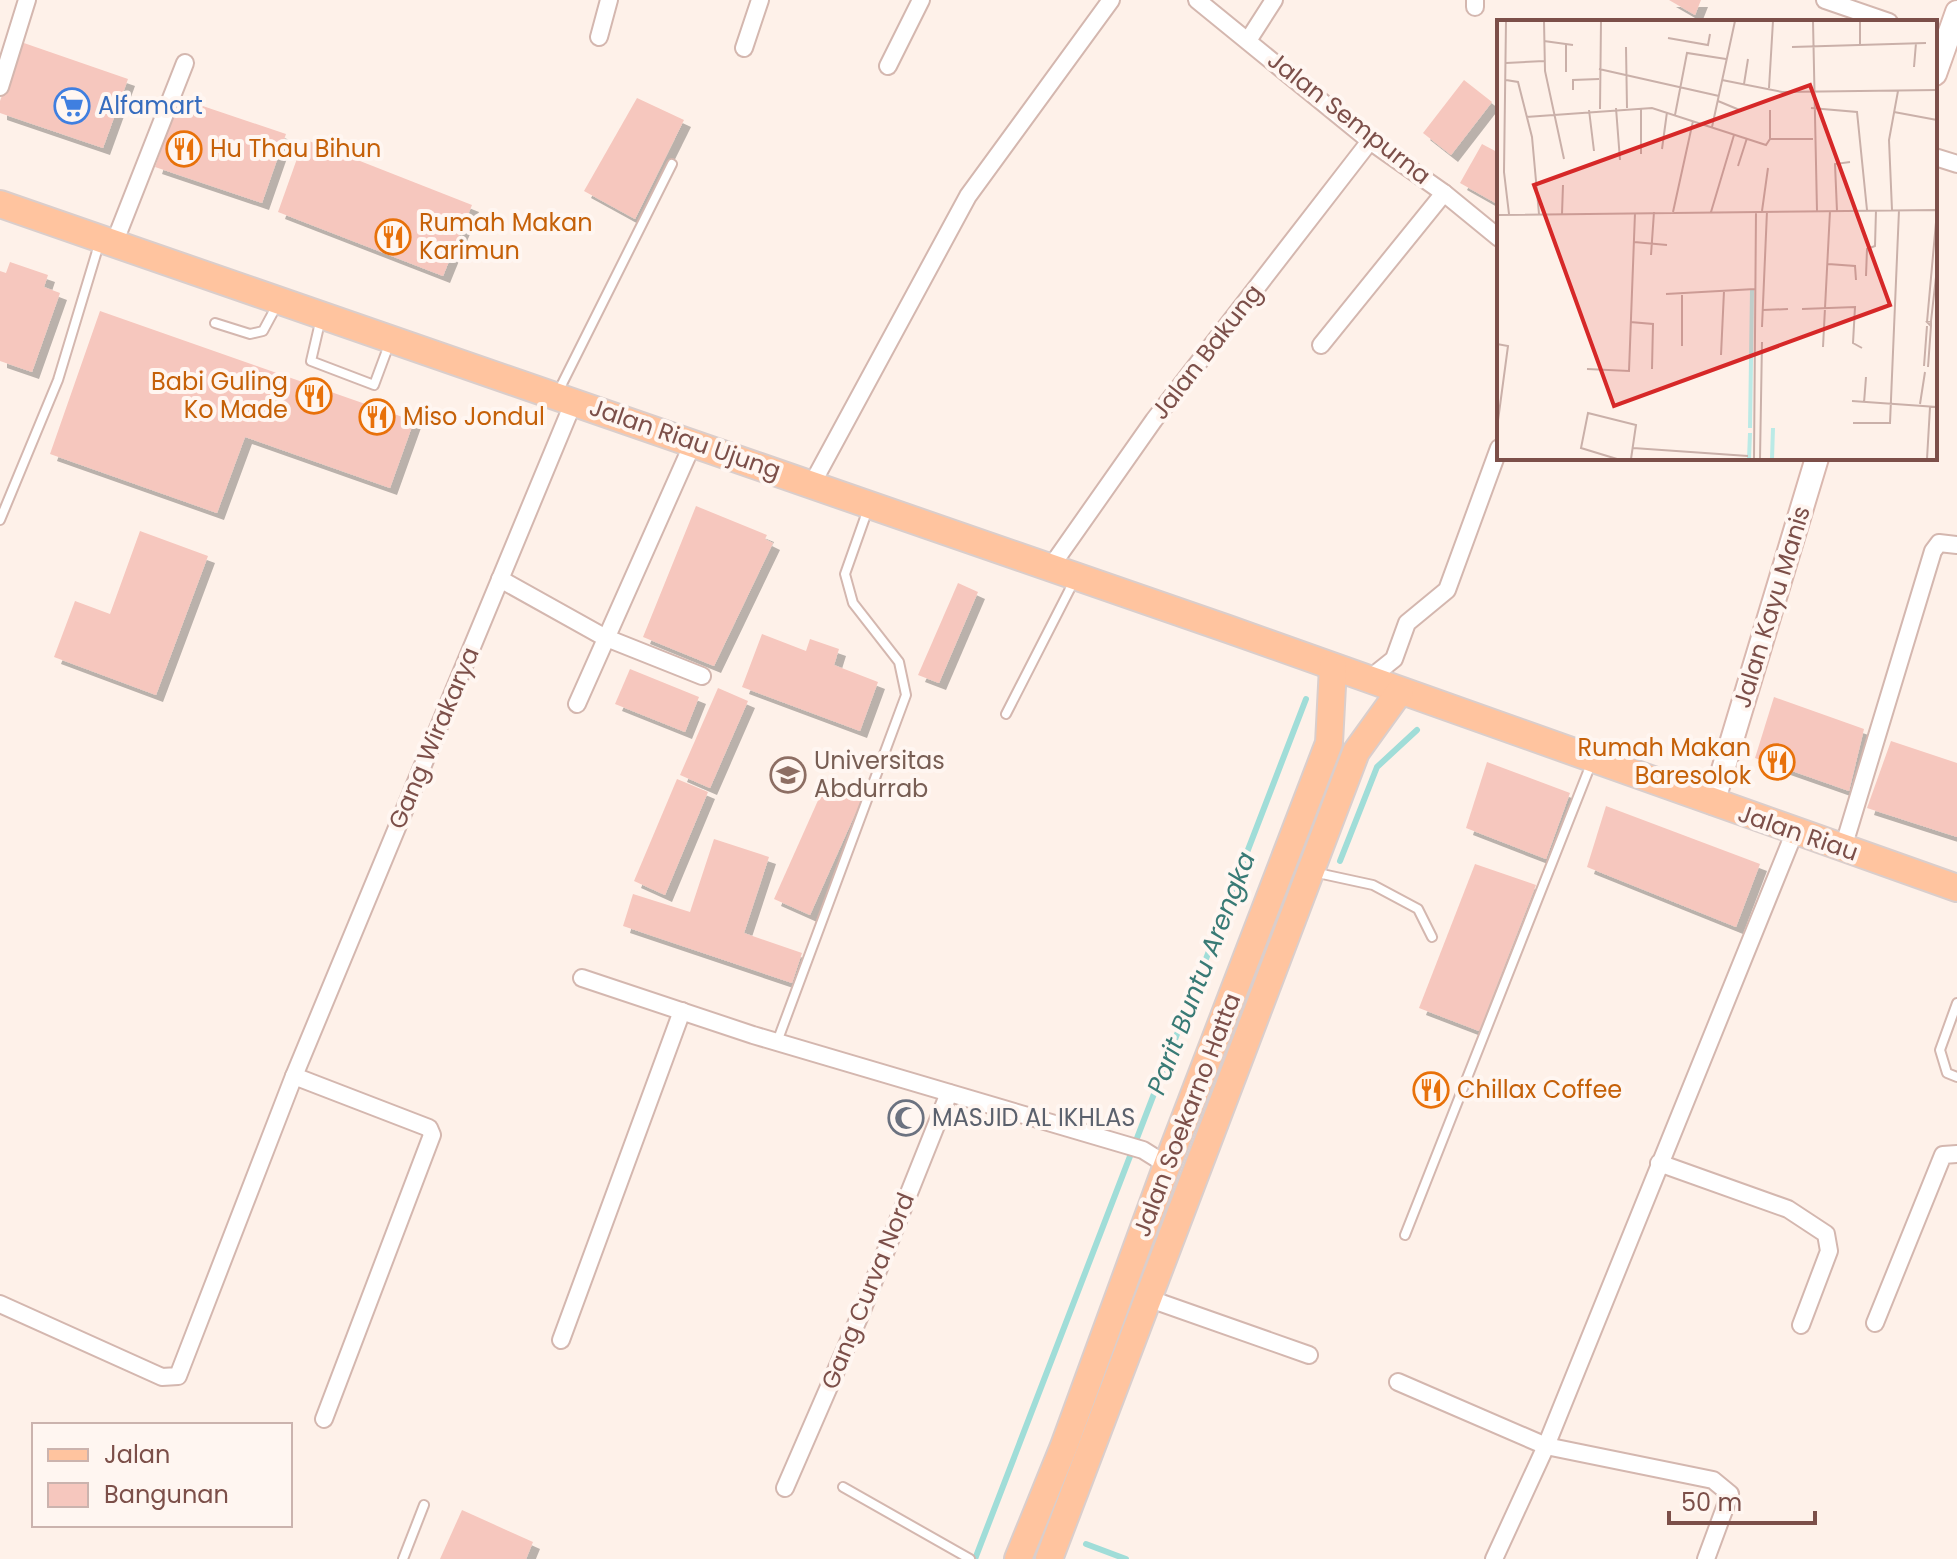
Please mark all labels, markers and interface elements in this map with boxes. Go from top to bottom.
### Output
inset map [1497,20,1937,460]
street label: Jalan Sempurna [1261,43,1438,192]
supermarket icon: Alfamart [53,87,91,125]
place label: Alfamart [98,89,203,122]
restaurant icon: Hu Thau Bihun [165,130,203,168]
place label: Hu Thau Bihun [210,132,381,165]
place label: Rumah Makan Karimun [419,206,593,267]
restaurant icon: Rumah Makan Karimun [374,218,412,256]
street label: Jalan Bakung [1143,277,1270,426]
place label: Babi Guling Ko Made [151,365,288,426]
restaurant icon: Babi Guling Ko Made [295,377,333,415]
street label: Jalan Riau Ujung [585,390,785,487]
restaurant icon: Miso Jondul [358,398,396,436]
place label: Miso Jondul [403,400,545,433]
street label: Jalan Kayu Manis [1725,502,1818,712]
street label: Gang Wirakarya [380,642,487,834]
place label: Rumah Makan Baresolok [1578,731,1752,792]
restaurant icon: Rumah Makan Baresolok [1758,743,1796,781]
place label: Universitas Abdurrab [814,744,945,805]
school or university icon: Universitas Abdurrab [769,756,807,794]
street label: Jalan Riau [1734,797,1863,868]
water label: Parit Buntu Arengka [1138,846,1264,1100]
street label: Jalan Soekarno Hatta [1125,988,1248,1241]
restaurant icon: Chillax Coffee [1412,1071,1450,1109]
place label: Chillax Coffee [1457,1073,1622,1106]
mosque icon: MASJID AL IKHLAS [887,1099,925,1137]
place label: MASJID AL IKHLAS [932,1101,1135,1134]
street label: Gang Curva Nord [813,1188,922,1394]
legend [32,1423,292,1527]
text: Jalan [104,1438,170,1471]
scale bar [1669,1475,1815,1525]
text: Bangunan [104,1478,229,1511]
text: 50 m [1681,1486,1742,1519]

